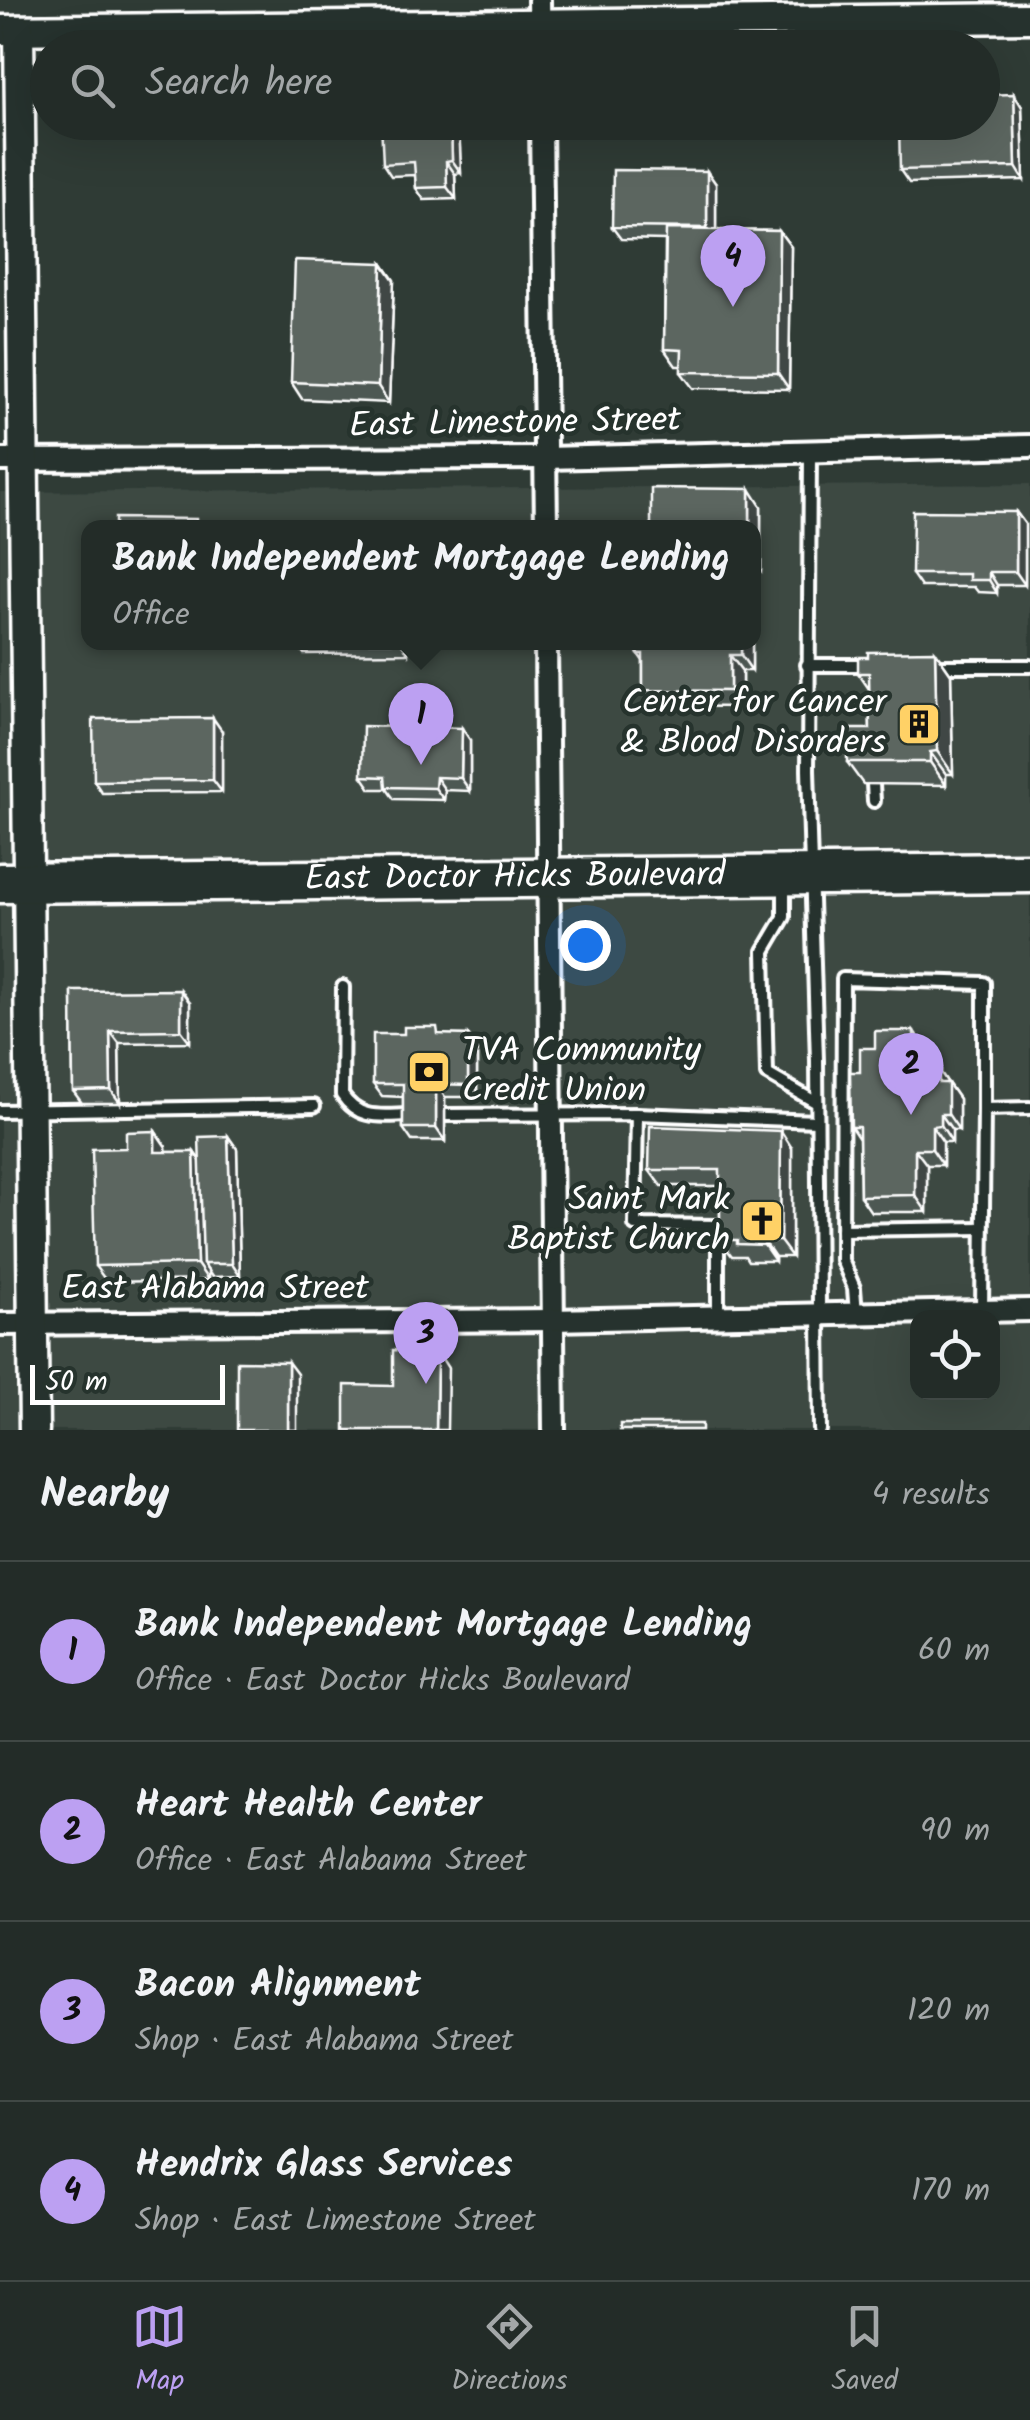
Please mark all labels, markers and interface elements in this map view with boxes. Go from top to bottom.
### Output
search box [30,30,1000,140]
text: Search here [145,55,332,115]
icon: search [65,58,120,113]
pin: 4 [700,224,766,307]
street label: East Limestone Street [349,393,682,455]
popup [81,520,761,650]
text: Bank Independent Mortgage Lending [112,530,730,590]
text: Office [112,590,190,641]
place label: Center for Cancer & Blood Disorders [620,676,888,772]
pin: 1 [388,682,454,765]
building icon: Center for Cancer & Blood Disorders [896,701,942,747]
street label: East Doctor Hicks Boulevard [304,848,727,908]
your location [560,920,611,971]
place label: TVA Community Credit Union [462,1024,702,1120]
pin: 2 [878,1032,944,1115]
bank icon: TVA Community Credit Union [406,1049,452,1095]
place label: Saint Mark Baptist Church [508,1173,731,1269]
church icon: Saint Mark Baptist Church [739,1198,785,1244]
street label: East Alabama Street [61,1262,369,1318]
pin: 3 [394,1302,458,1384]
map controls [910,1310,1000,1400]
button: locate [910,1310,1000,1400]
scale bar [30,1360,225,1404]
text: 50 m [45,1360,108,1405]
text: Nearby [40,1462,169,1529]
text: 4 results [872,1470,990,1521]
text: Bank Independent Mortgage Lending [135,1596,752,1656]
text: 1 [68,1626,77,1677]
text: 60 m [918,1626,990,1677]
text: Office · East Doctor Hicks Boulevard [135,1656,630,1707]
text: Heart Health Center [135,1776,482,1836]
text: 2 [63,1806,82,1857]
text: 90 m [920,1806,990,1857]
text: Office · East Alabama Street [135,1836,527,1887]
text: Bacon Alignment [135,1956,421,2016]
text: 3 [64,1986,81,2037]
text: 120 m [907,1986,990,2037]
text: Shop · East Alabama Street [135,2016,513,2067]
text: Hendrix Glass Services [135,2136,512,2196]
text: 4 [64,2166,81,2217]
text: 170 m [911,2166,990,2217]
text: Shop · East Limestone Street [135,2196,536,2247]
tab: Map [132,2299,187,2404]
tab: Directions [451,2299,567,2404]
tab: Saved [832,2299,898,2404]

